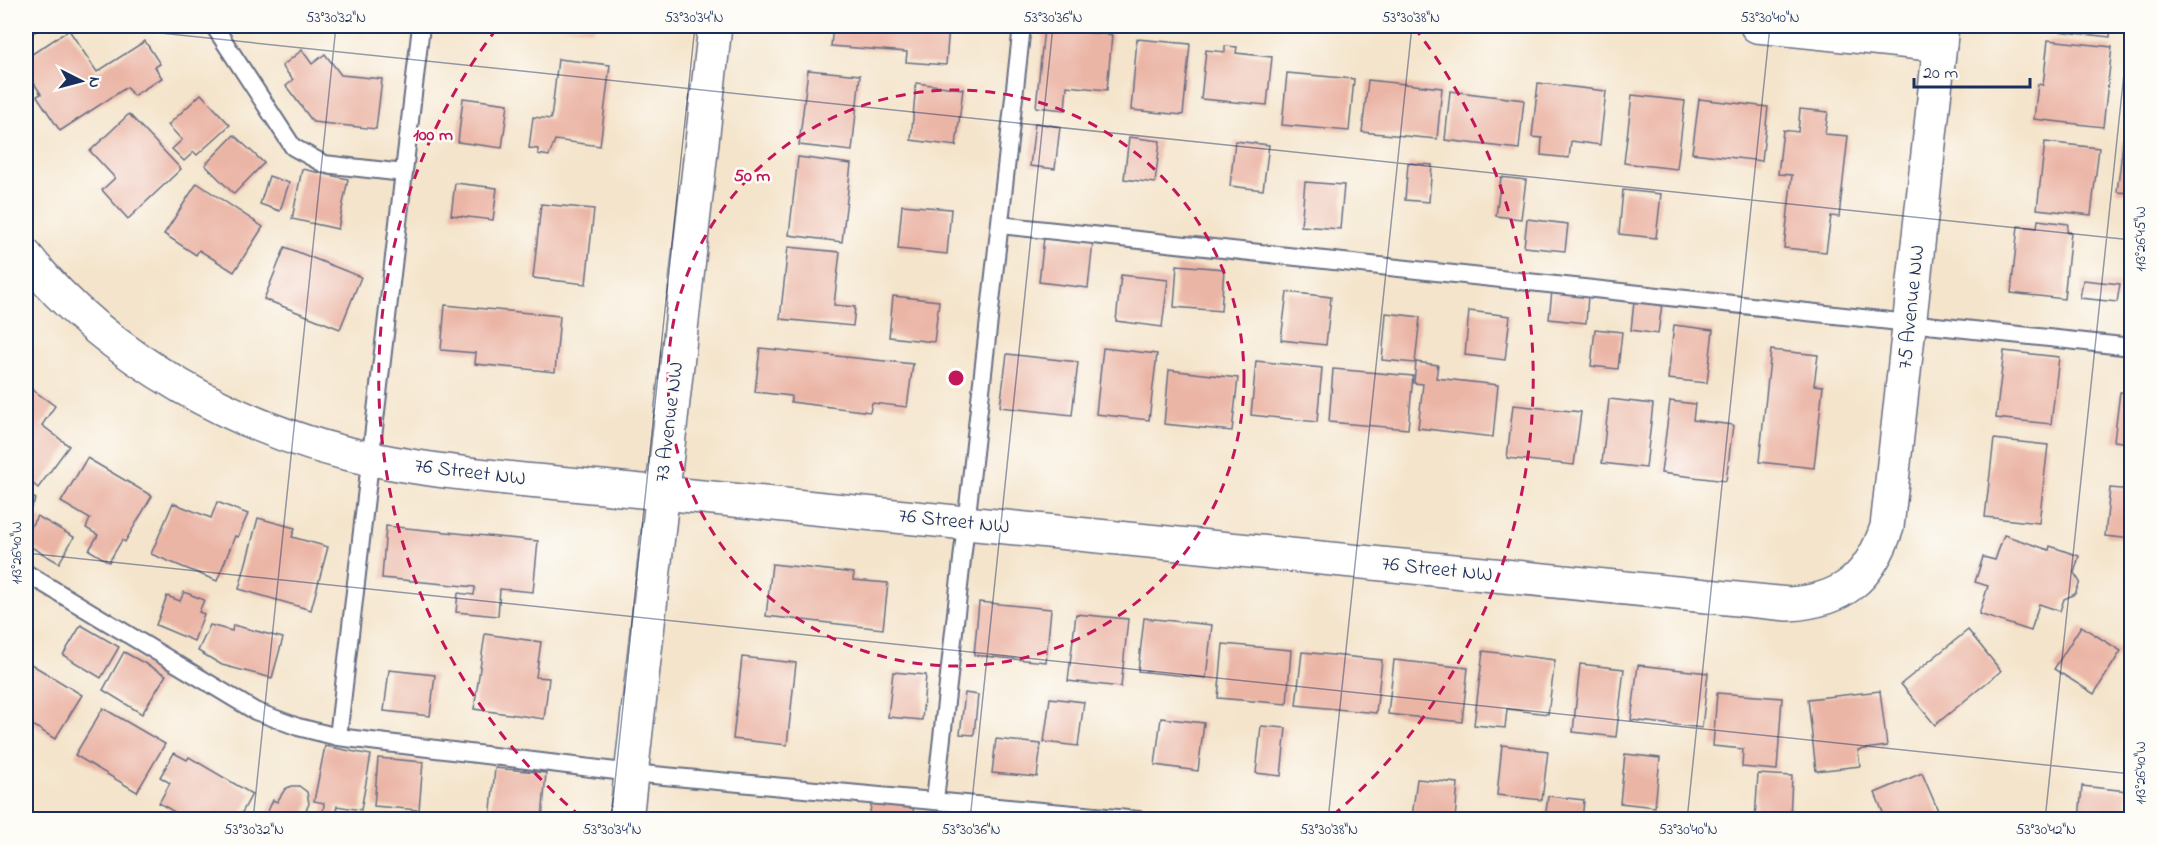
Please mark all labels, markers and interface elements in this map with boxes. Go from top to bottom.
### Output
text: 53°30'32"N [306,7,366,29]
text: 53°30'34"N [664,7,724,29]
text: 53°30'36"N [1023,7,1083,29]
text: 53°30'38"N [1382,7,1440,29]
text: 53°30'40"N [1740,7,1800,29]
north arrow [51,51,111,111]
scale bar [1914,51,2030,89]
text: 20 m [1923,61,1958,87]
text: N [81,76,106,89]
text: 100 m [413,123,453,149]
text: 50 m [734,164,770,190]
text: 113°26'45"W [2130,206,2152,272]
street label: 75 Avenue NW [1891,244,1933,370]
street label: 73 Avenue NW [648,360,692,484]
centre of rings [946,368,966,388]
street label: 76 Street NW [413,451,527,495]
street label: 76 Street NW [897,501,1011,543]
text: 113°26'40"W [6,521,28,585]
street label: 76 Street NW [1380,549,1494,591]
text: 113°26'40"W [2130,741,2152,805]
text: 53°30'32"N [224,819,284,841]
text: 53°30'34"N [582,819,642,841]
text: 53°30'36"N [941,819,1001,841]
text: 53°30'38"N [1300,819,1358,841]
text: 53°30'40"N [1658,819,1718,841]
text: 53°30'42"N [2016,819,2076,841]

